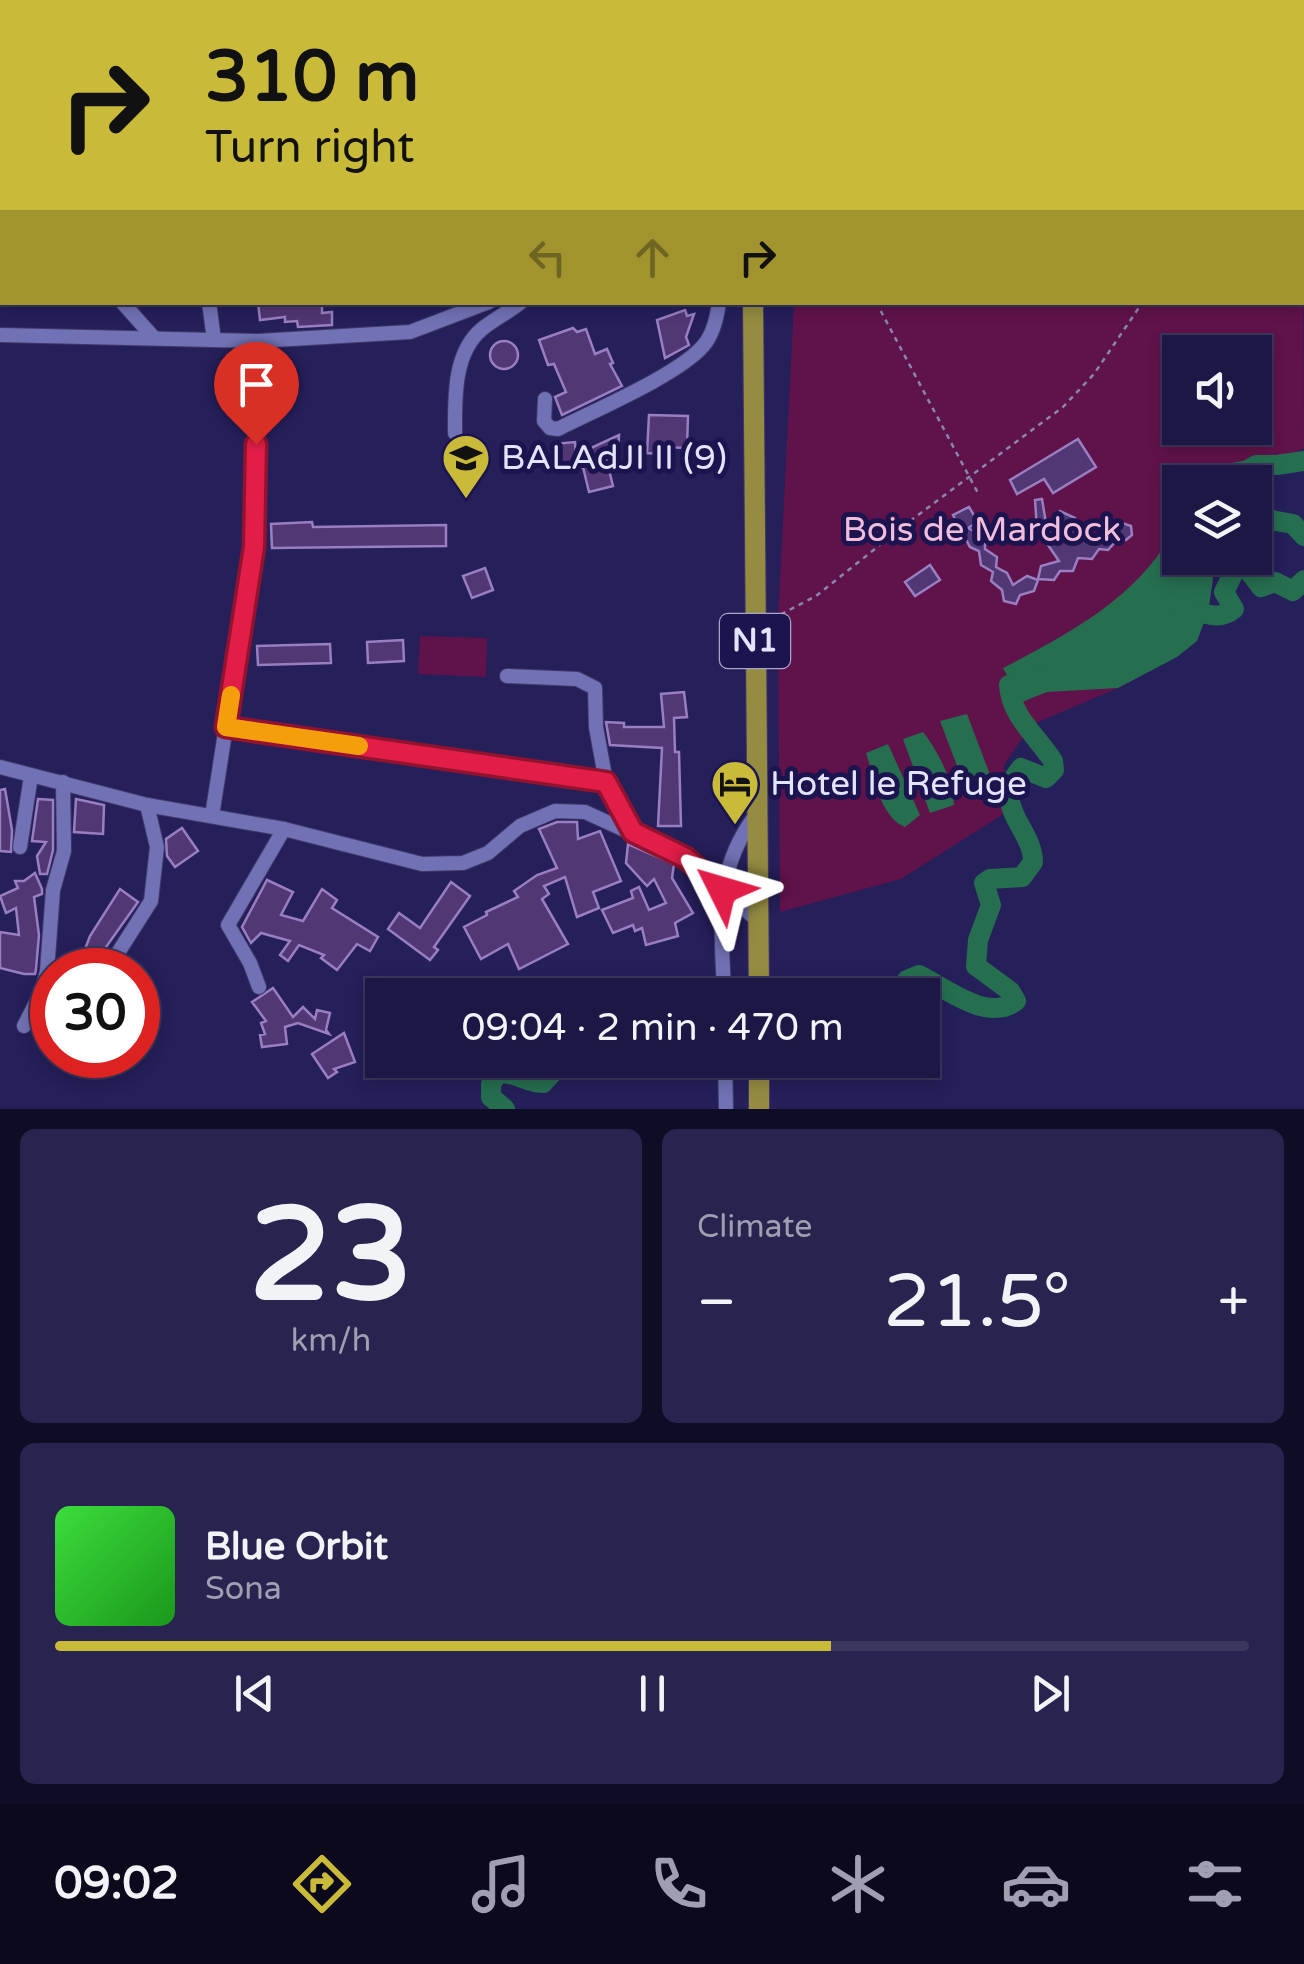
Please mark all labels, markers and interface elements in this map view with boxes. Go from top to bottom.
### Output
text: 310 m [205,36,419,120]
icon: right [40,40,170,170]
text: Turn right [205,121,414,175]
icon: left [520,230,575,285]
icon: ahead [625,230,680,285]
icon: right [730,230,785,285]
map controls [1162,335,1272,575]
button: sound [1162,335,1272,445]
pin [214,342,299,445]
icon: arrive [229,357,284,412]
school or university icon: BALAdJI II (9) [440,432,492,500]
place label: BALAdJI II (9) [501,437,727,479]
button: layers [1162,465,1272,575]
park label: Bois de Mardock [843,509,1121,551]
road number: N1 [720,614,790,668]
hotel icon: Hotel le Refuge [709,758,761,826]
place label: Hotel le Refuge [770,763,1027,805]
position arrow [670,838,774,942]
speed limit sign: 30 [30,948,160,1078]
text: 09:04 · 2 min · 470 m [461,1005,844,1051]
text: 23 [249,1179,413,1335]
text: Climate [697,1208,812,1246]
text: 21.5° [883,1257,1071,1347]
text: − [697,1270,736,1336]
text: + [1218,1270,1249,1336]
text: km/h [291,1322,371,1360]
text: Blue Orbit [205,1524,388,1570]
text: Sona [205,1570,282,1608]
icon: previous [227,1666,282,1721]
icon: pause [625,1666,680,1721]
icon: next [1023,1666,1078,1721]
icon: directions [287,1849,357,1919]
icon: music [466,1849,536,1919]
icon: phone [644,1849,714,1919]
icon: climate [823,1849,893,1919]
icon: car [1001,1849,1071,1919]
icon: filters [1180,1849,1250,1919]
text: 09:02 [54,1857,179,1911]

